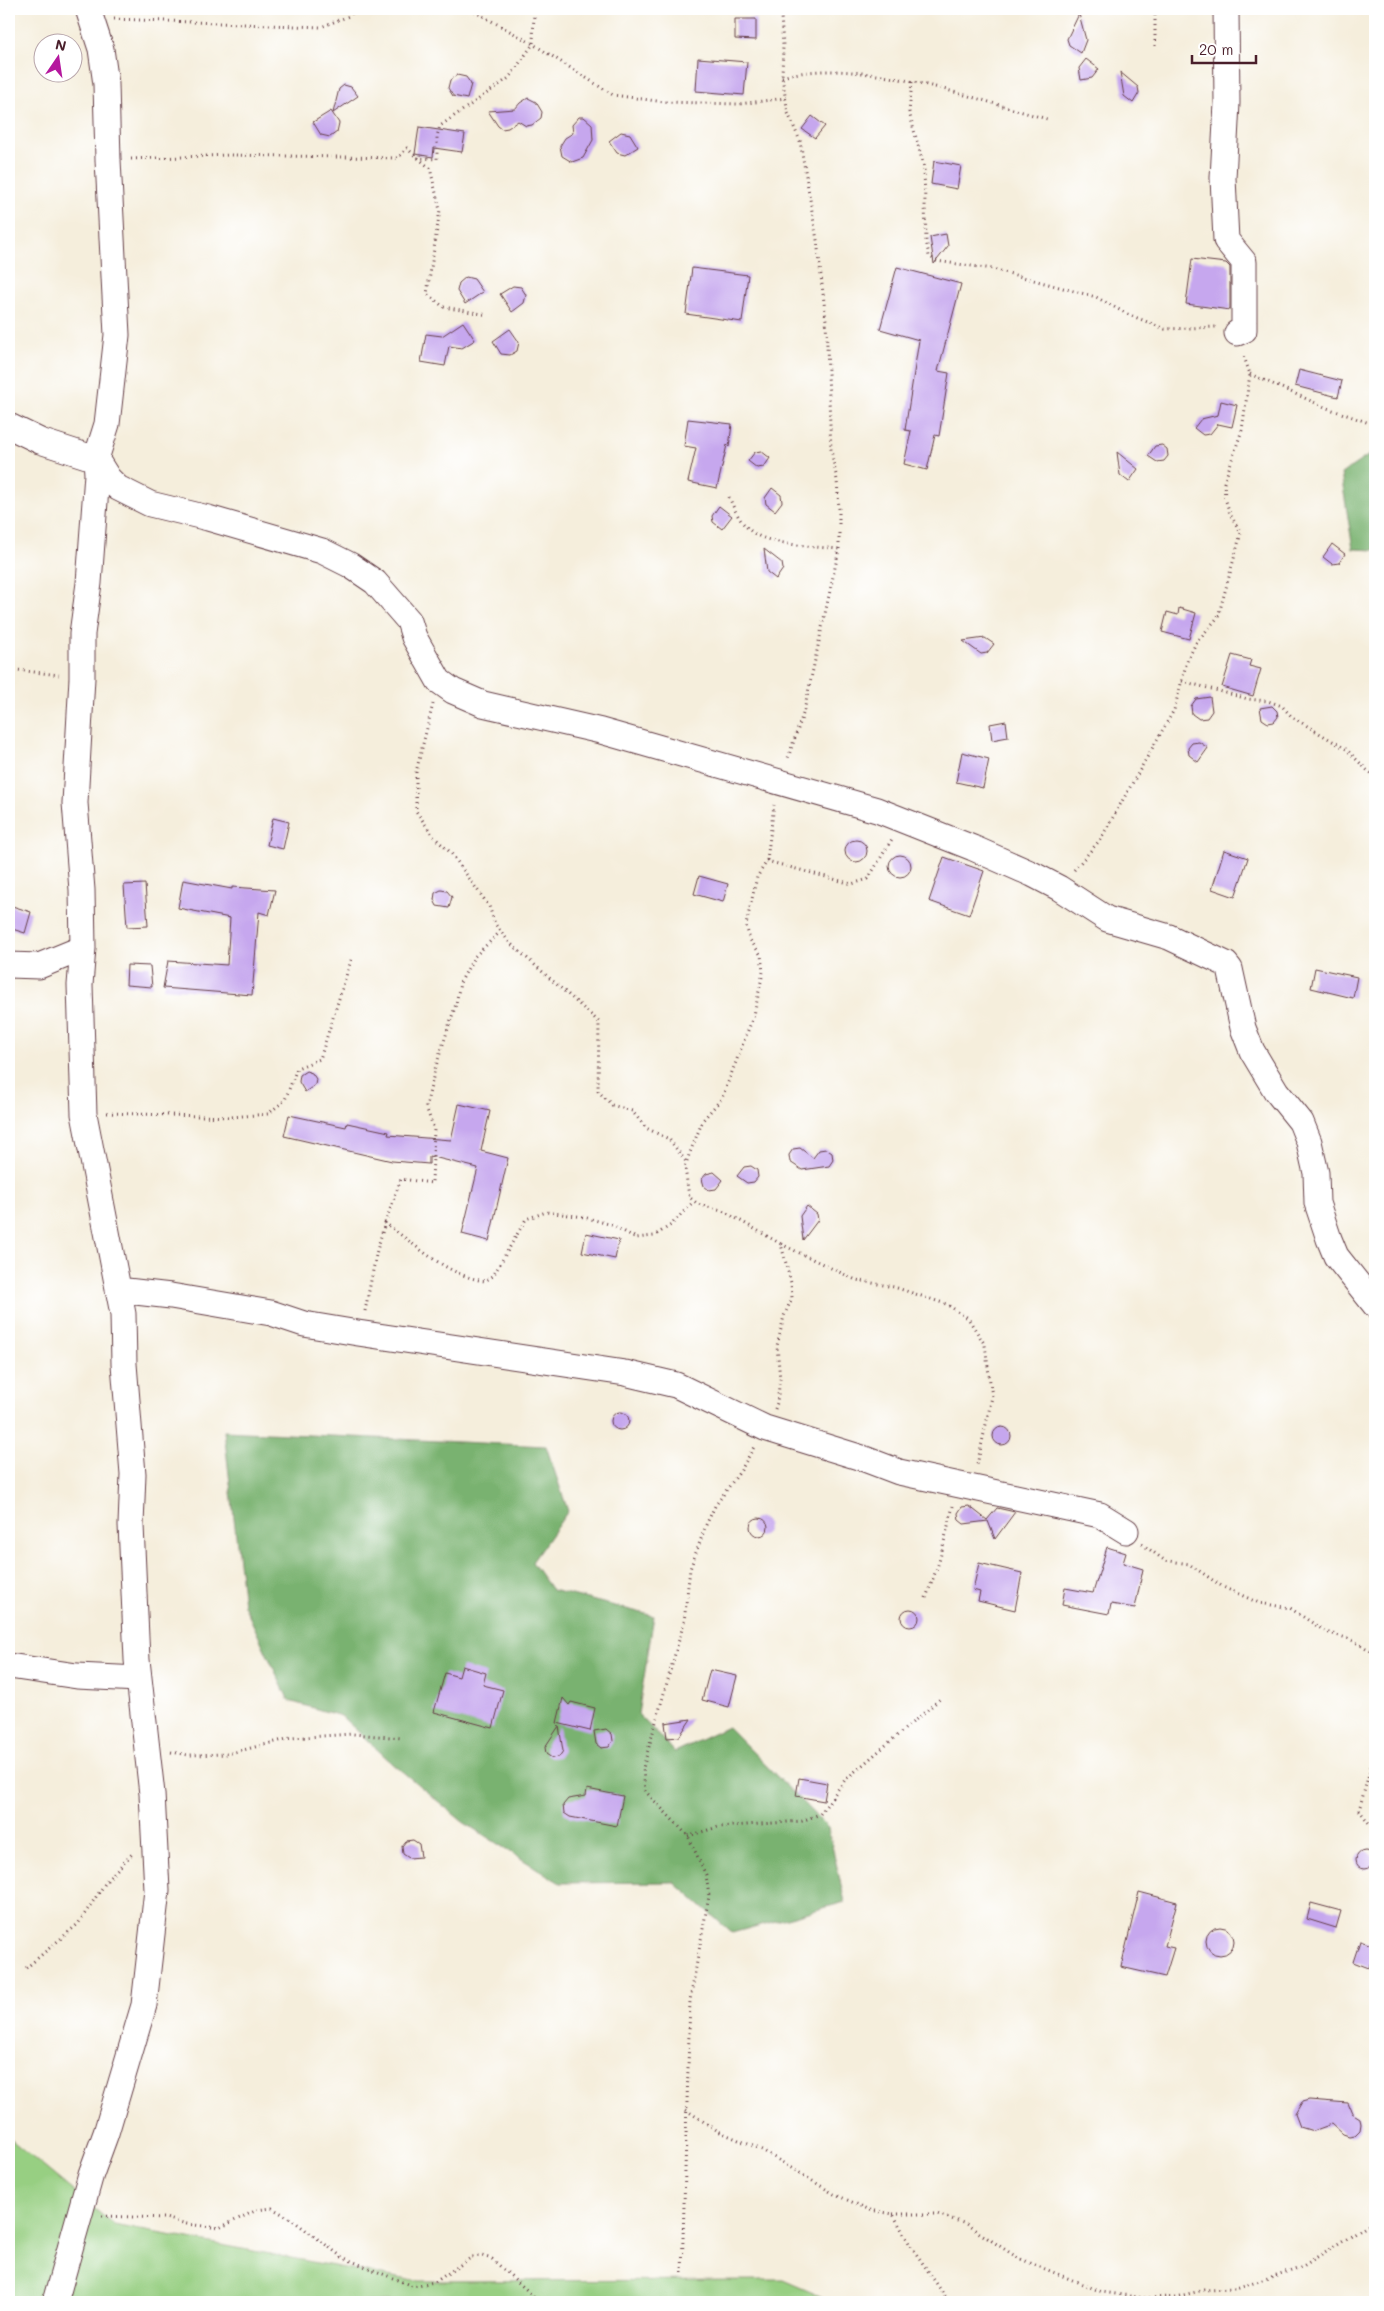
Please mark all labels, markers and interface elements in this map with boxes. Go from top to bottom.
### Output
north arrow [32,32,82,82]
scale bar [1192,32,1255,64]
text: N [54,34,68,55]
text: 20 m [1199,39,1233,59]

